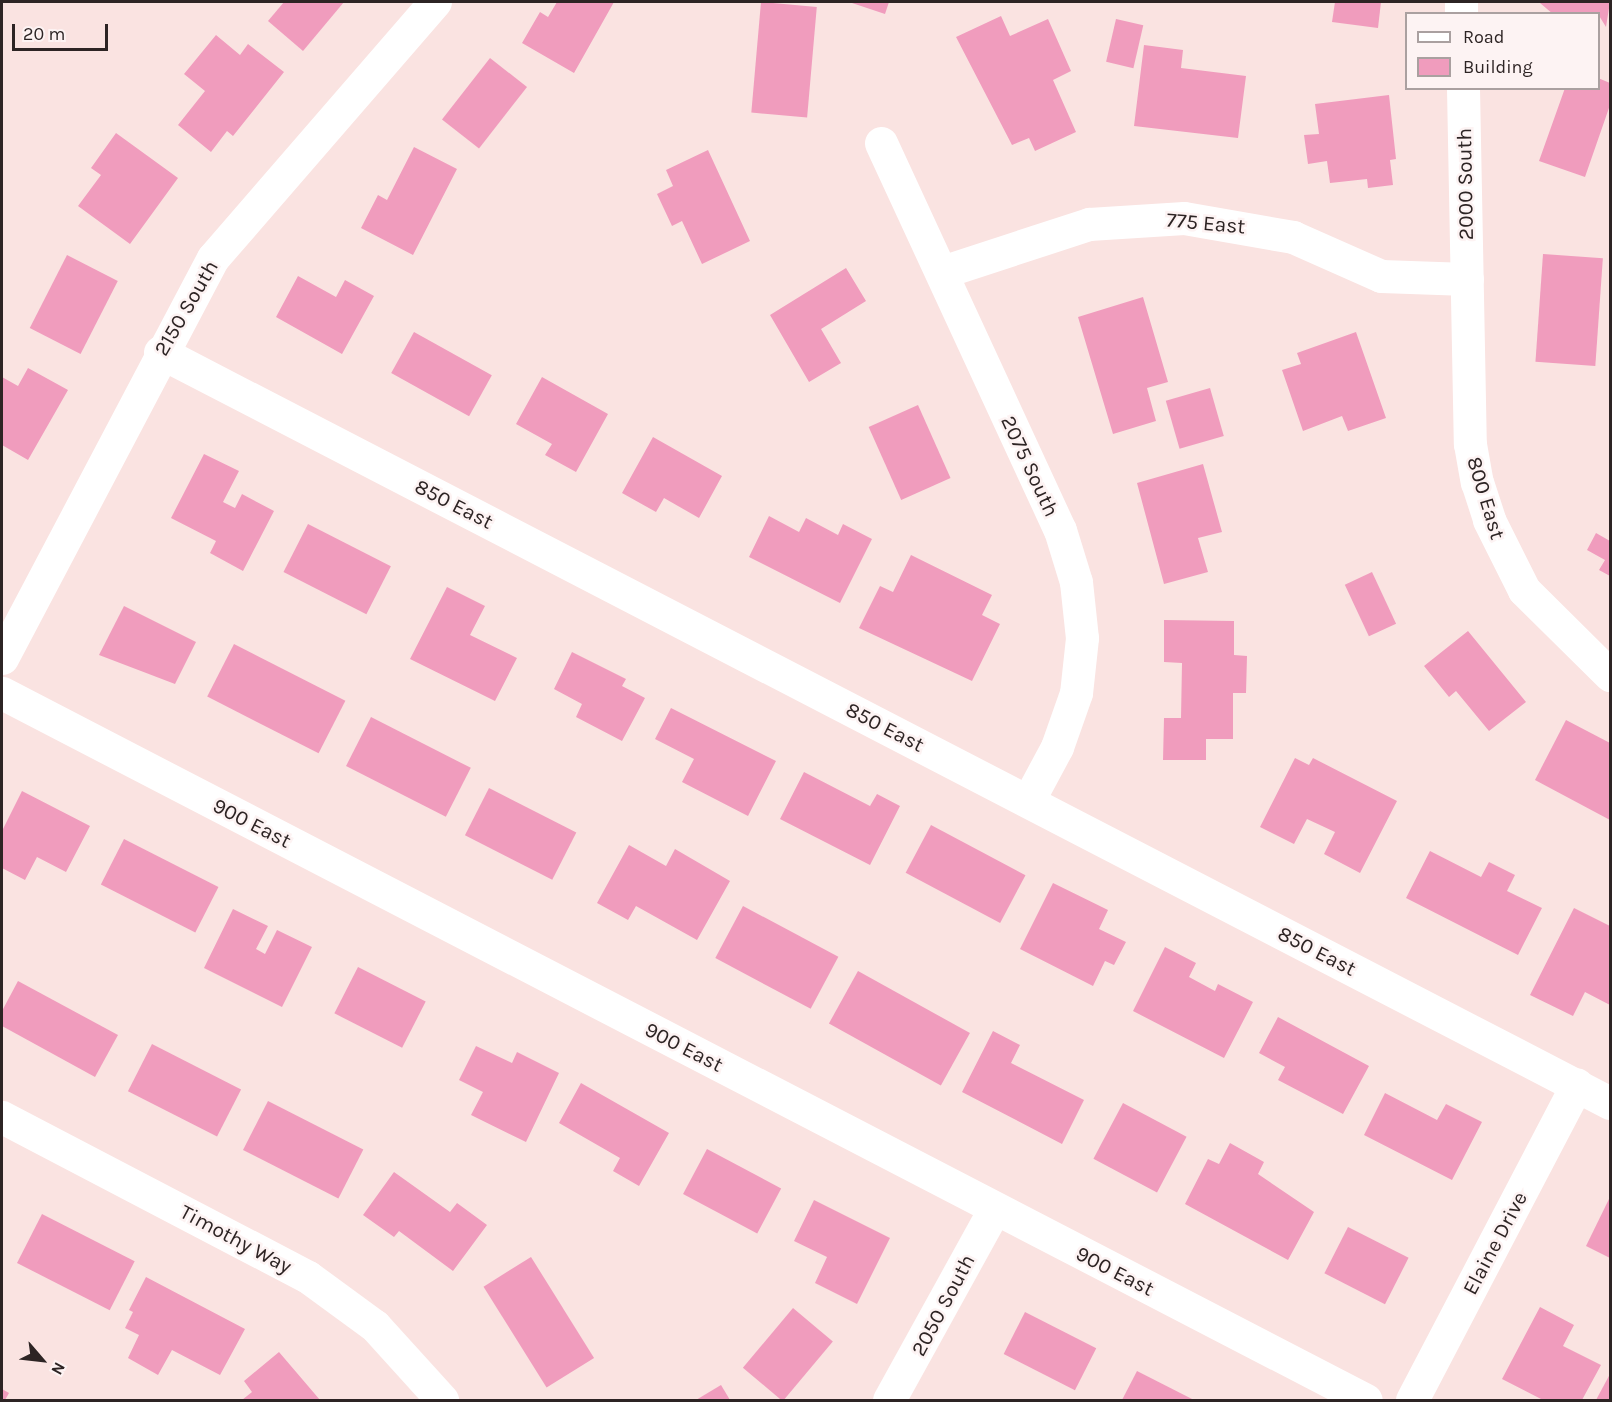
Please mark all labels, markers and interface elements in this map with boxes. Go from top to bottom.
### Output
scale bar [15,12,111,50]
legend [1405,12,1600,90]
text: 20 m [23,23,65,45]
text: Road [1463,26,1504,48]
text: Building [1463,56,1533,78]
street label: 2000 South [1451,128,1479,240]
street label: 775 East [1166,207,1246,239]
street label: 2150 South [149,256,223,360]
street label: 2075 South [996,411,1064,521]
street label: 800 East [1462,454,1510,542]
street label: 850 East [411,474,497,534]
street label: 850 East [842,697,928,757]
street label: 900 East [209,793,295,853]
street label: 850 East [1274,921,1360,981]
street label: 900 East [641,1017,727,1077]
street label: Elaine Drive [1457,1187,1533,1299]
street label: Timothy Way [176,1199,296,1279]
street label: 900 East [1072,1241,1158,1301]
street label: 2050 South [906,1250,980,1360]
north arrow [12,1330,72,1390]
text: N [47,1359,69,1378]

